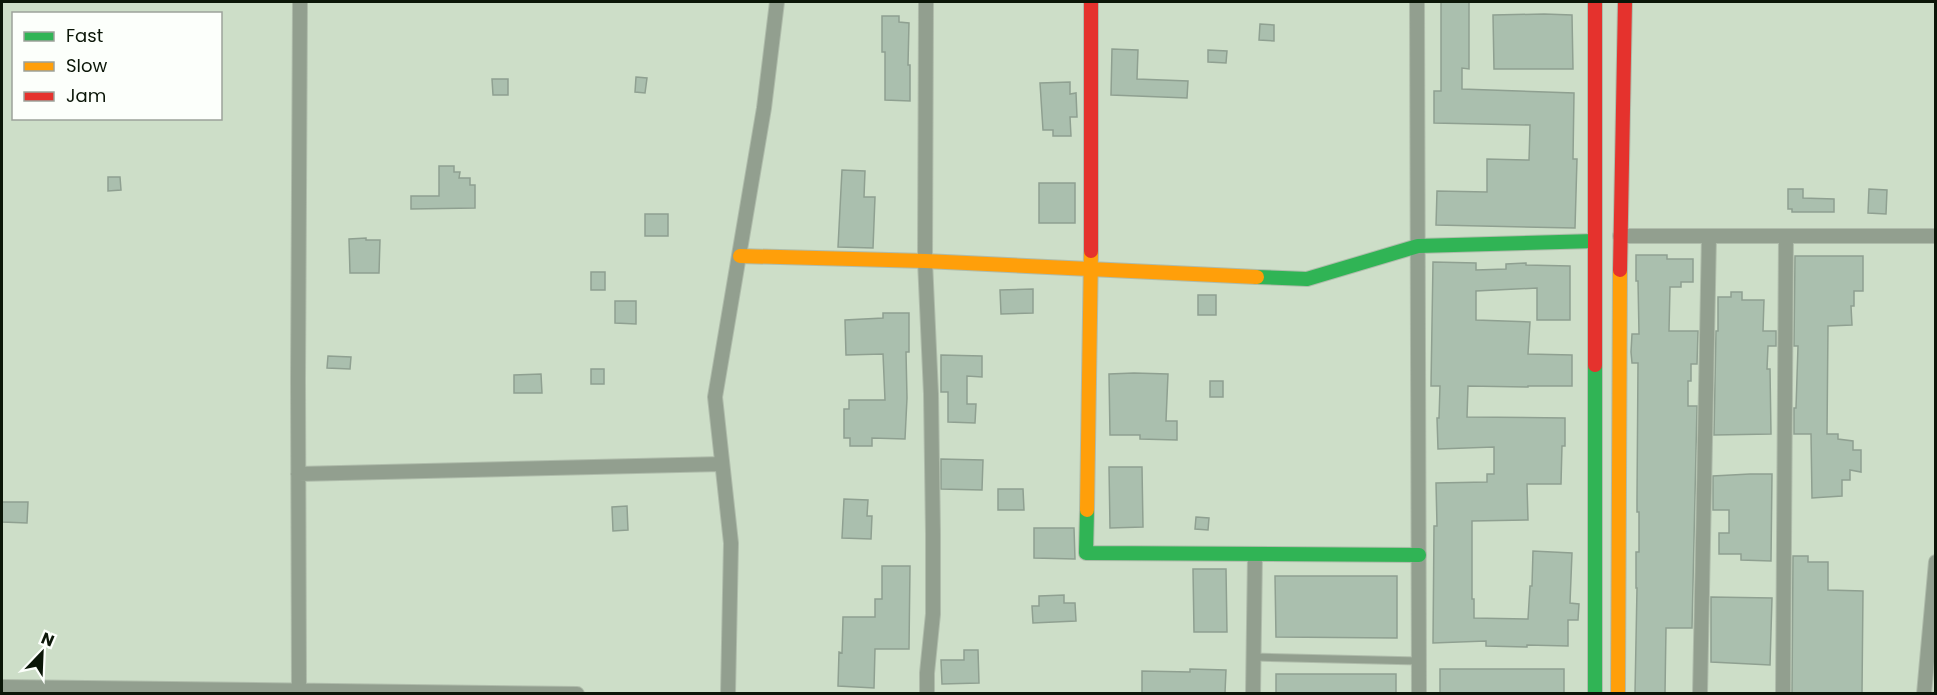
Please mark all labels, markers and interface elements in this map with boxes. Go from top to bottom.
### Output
legend [12,12,222,120]
text: Fast [66,23,103,48]
text: Slow [66,53,108,78]
text: Jam [66,83,106,108]
north arrow [12,623,72,683]
text: N [38,627,58,653]

